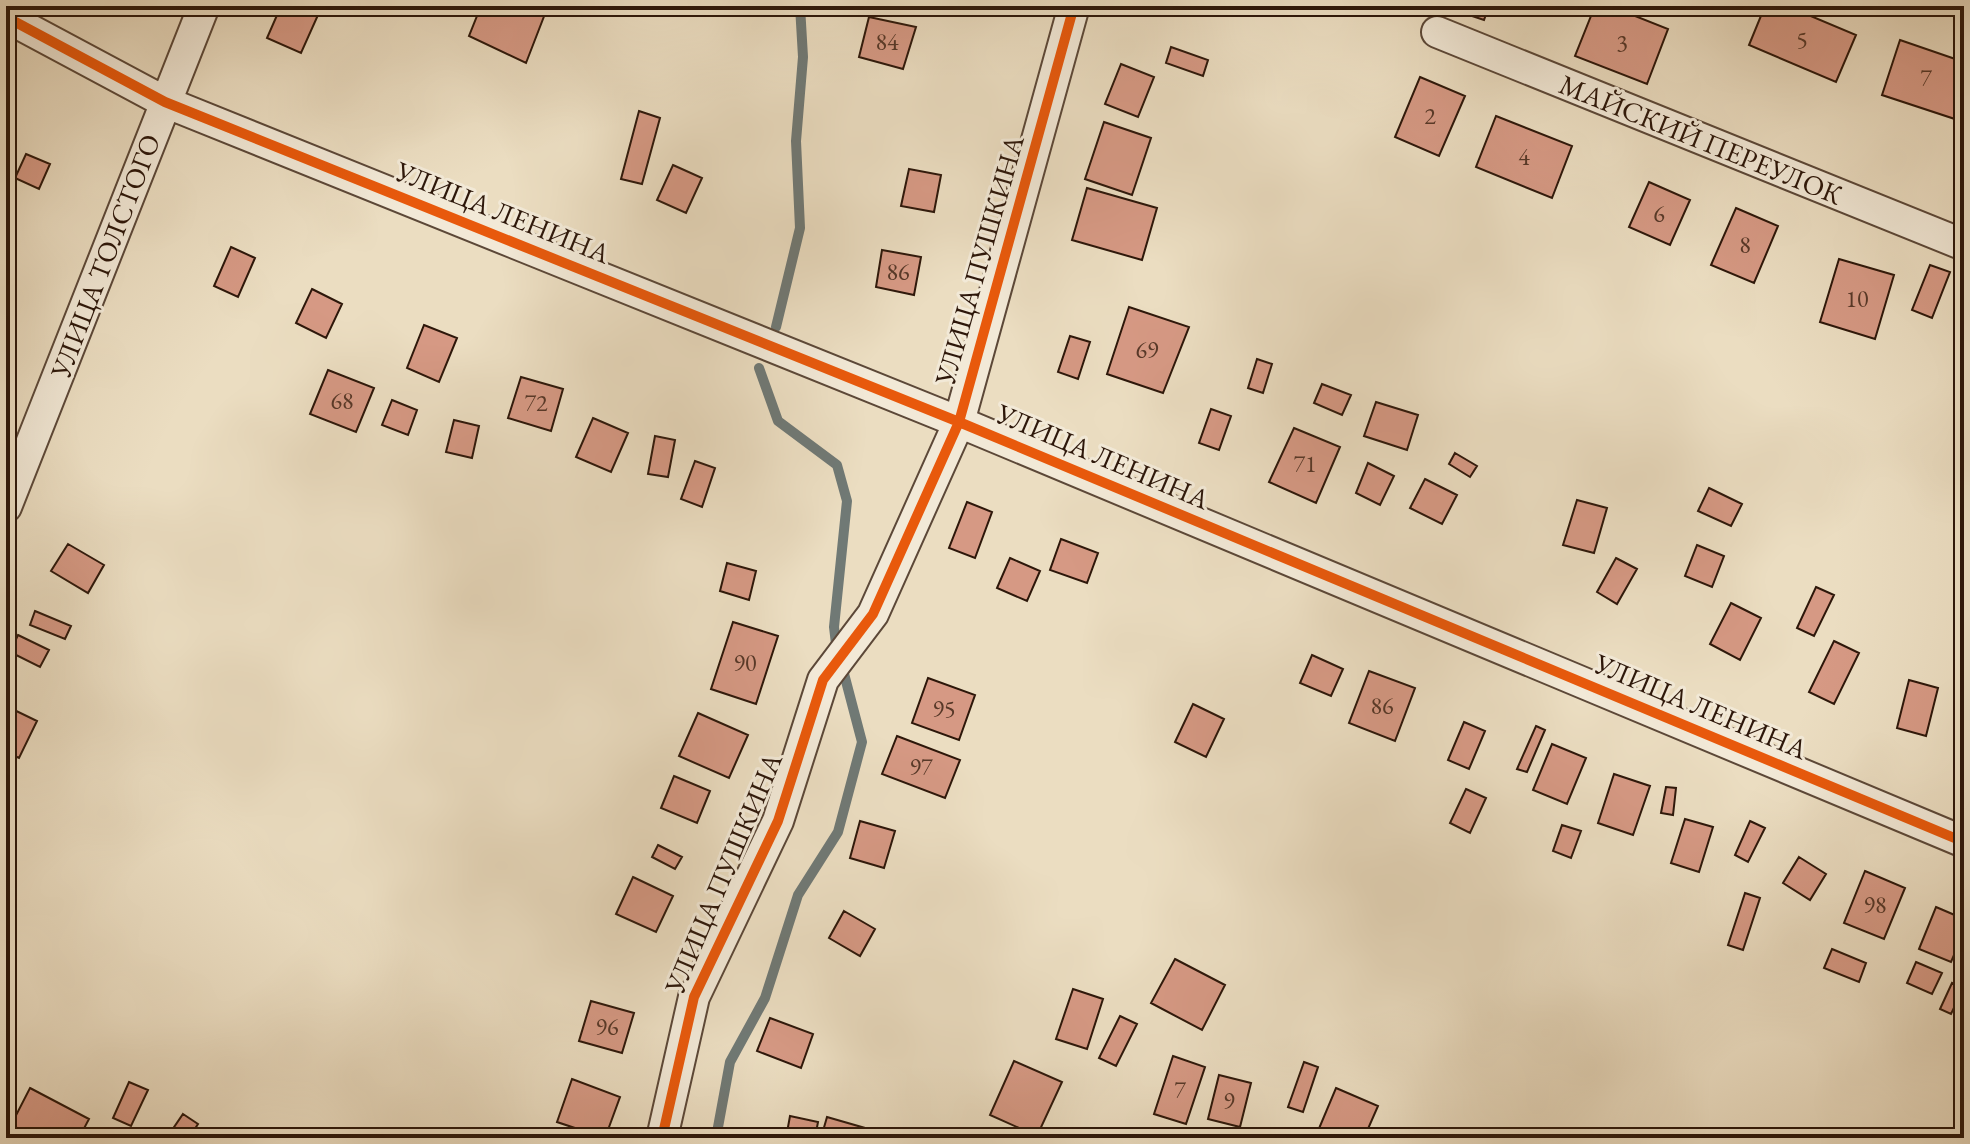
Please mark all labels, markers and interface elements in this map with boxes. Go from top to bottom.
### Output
house number: 5 [1796,24,1808,55]
house number: 84 [875,26,899,57]
house number: 3 [1616,27,1628,58]
house number: 7 [1920,62,1932,93]
street label: МАЙСКИЙ ПЕРЕУЛОК [1554,66,1848,212]
house number: 2 [1424,100,1436,131]
street label: УЛИЦА ТОЛСТОГО [42,129,168,384]
street label: УЛИЦА ПУШКИНА [926,130,1032,390]
house number: 4 [1518,141,1530,172]
street label: УЛИЦА ЛЕНИНА [390,152,616,272]
house number: 6 [1653,198,1665,229]
house number: 8 [1739,229,1751,260]
house number: 86 [886,256,910,287]
house number: 10 [1845,283,1869,314]
house number: 69 [1135,334,1159,365]
house number: 68 [330,385,354,416]
house number: 72 [524,387,548,418]
street label: УЛИЦА ЛЕНИНА [990,395,1216,517]
house number: 71 [1293,448,1317,479]
street label: УЛИЦА ЛЕНИНА [1588,645,1814,767]
house number: 90 [733,647,757,678]
house number: 86 [1370,690,1394,721]
house number: 95 [932,693,956,724]
street label: УЛИЦА ПУШКИНА [656,747,790,1000]
house number: 97 [909,751,933,782]
house number: 98 [1863,889,1887,920]
house number: 96 [595,1011,619,1042]
house number: 7 [1174,1074,1186,1105]
house number: 9 [1223,1085,1235,1116]

